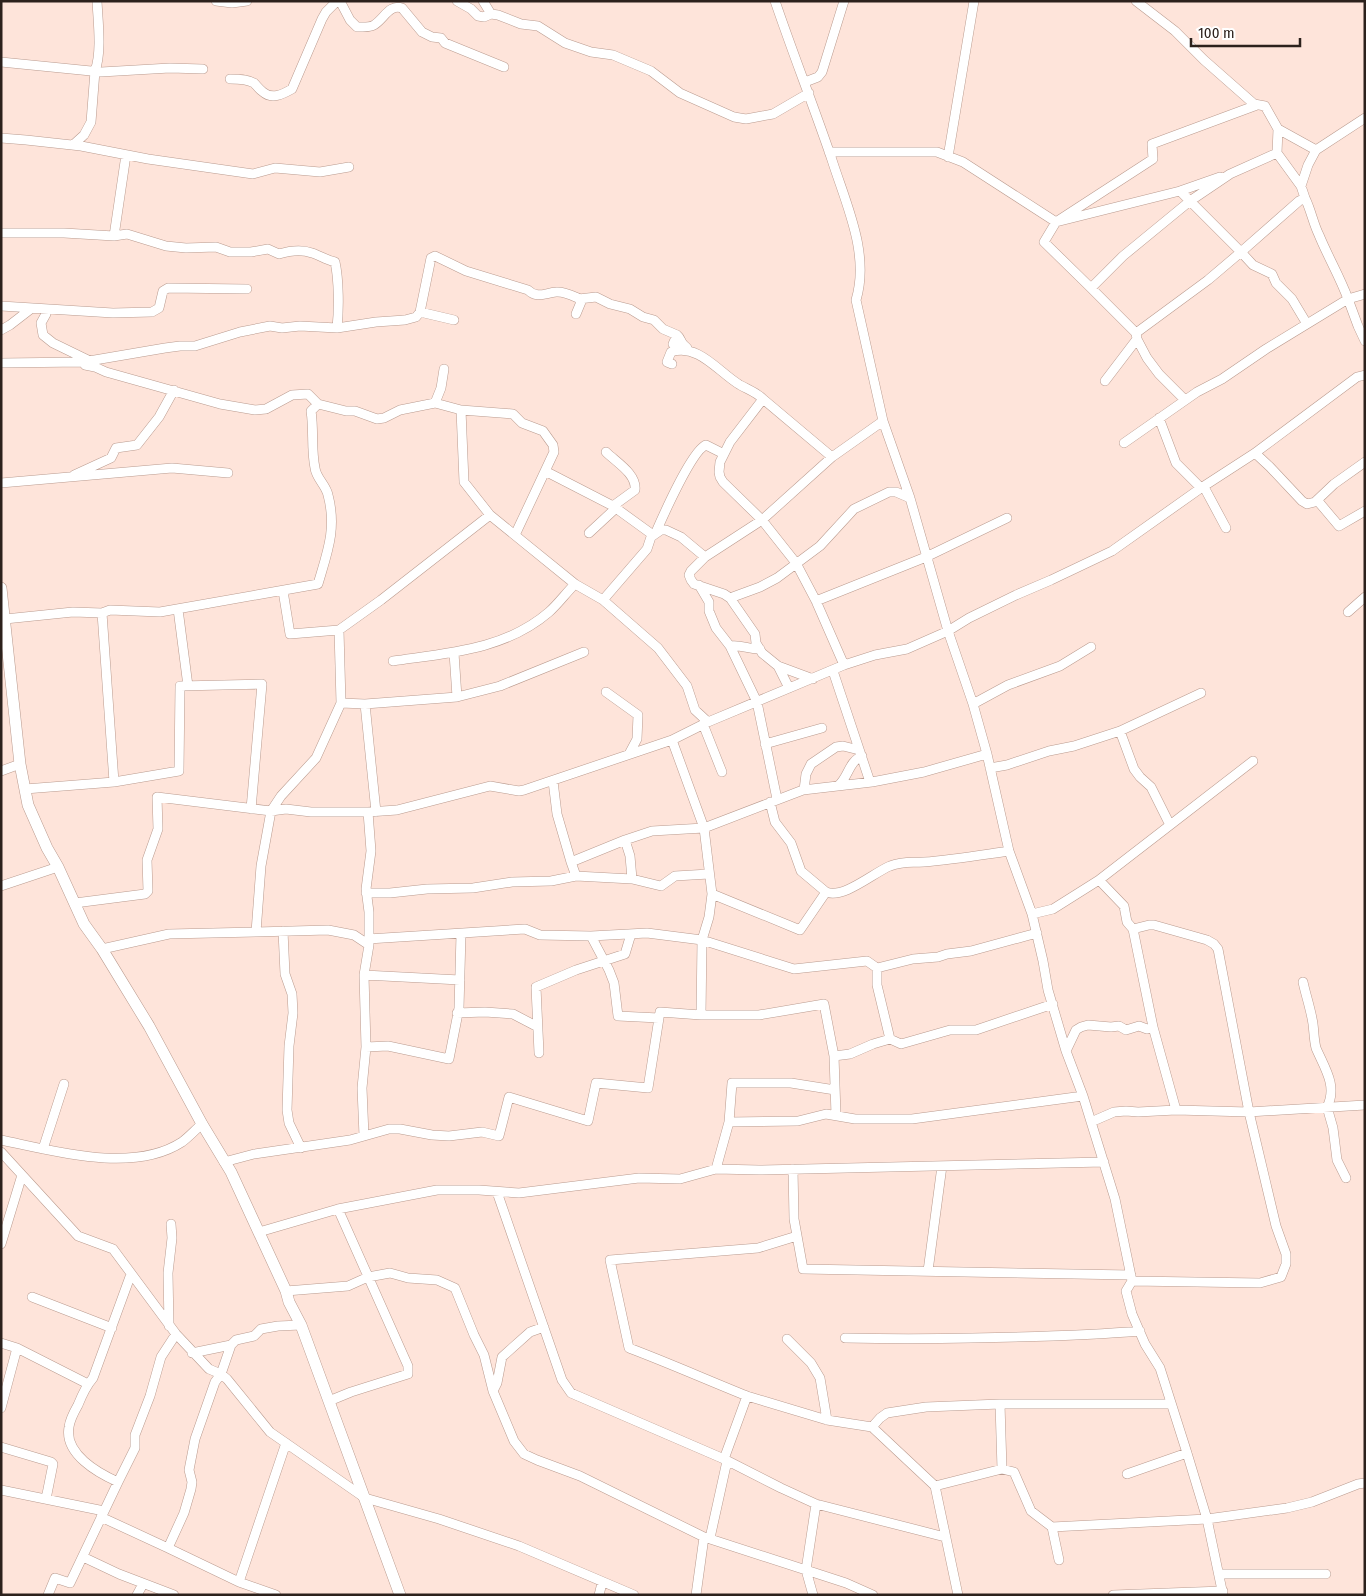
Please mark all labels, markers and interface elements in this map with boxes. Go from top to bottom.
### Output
scale bar [1191,15,1300,47]
text: 100 m [1198,24,1235,42]

